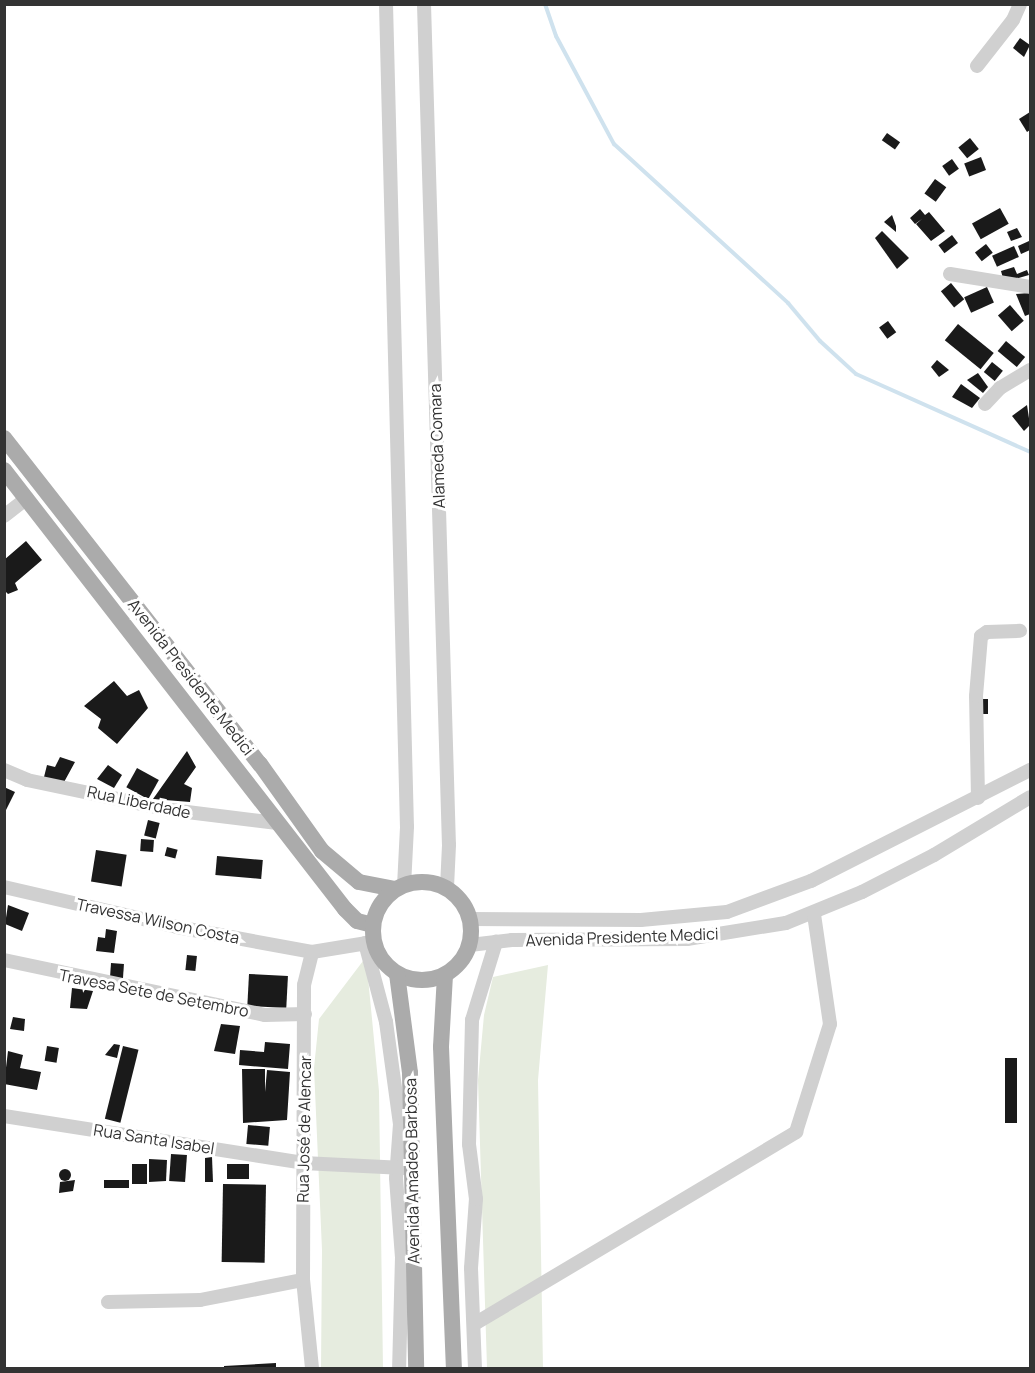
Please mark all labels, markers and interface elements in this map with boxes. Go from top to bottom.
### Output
street label: Alameda Comara [425,383,449,509]
street label: Avenida Presidente Medici [124,595,258,759]
street label: Rua Liberdade [86,782,192,822]
street label: Travessa Wilson Costa [75,894,241,948]
street label: Avenida Presidente Medici [525,924,719,950]
street label: Travesa Sete de Setembro [58,965,250,1021]
street label: Rua José de Alencar [293,1055,315,1203]
street label: Avenida Amadeo Barbosa [401,1078,423,1264]
street label: Rua Santa Isabel [92,1120,216,1158]

